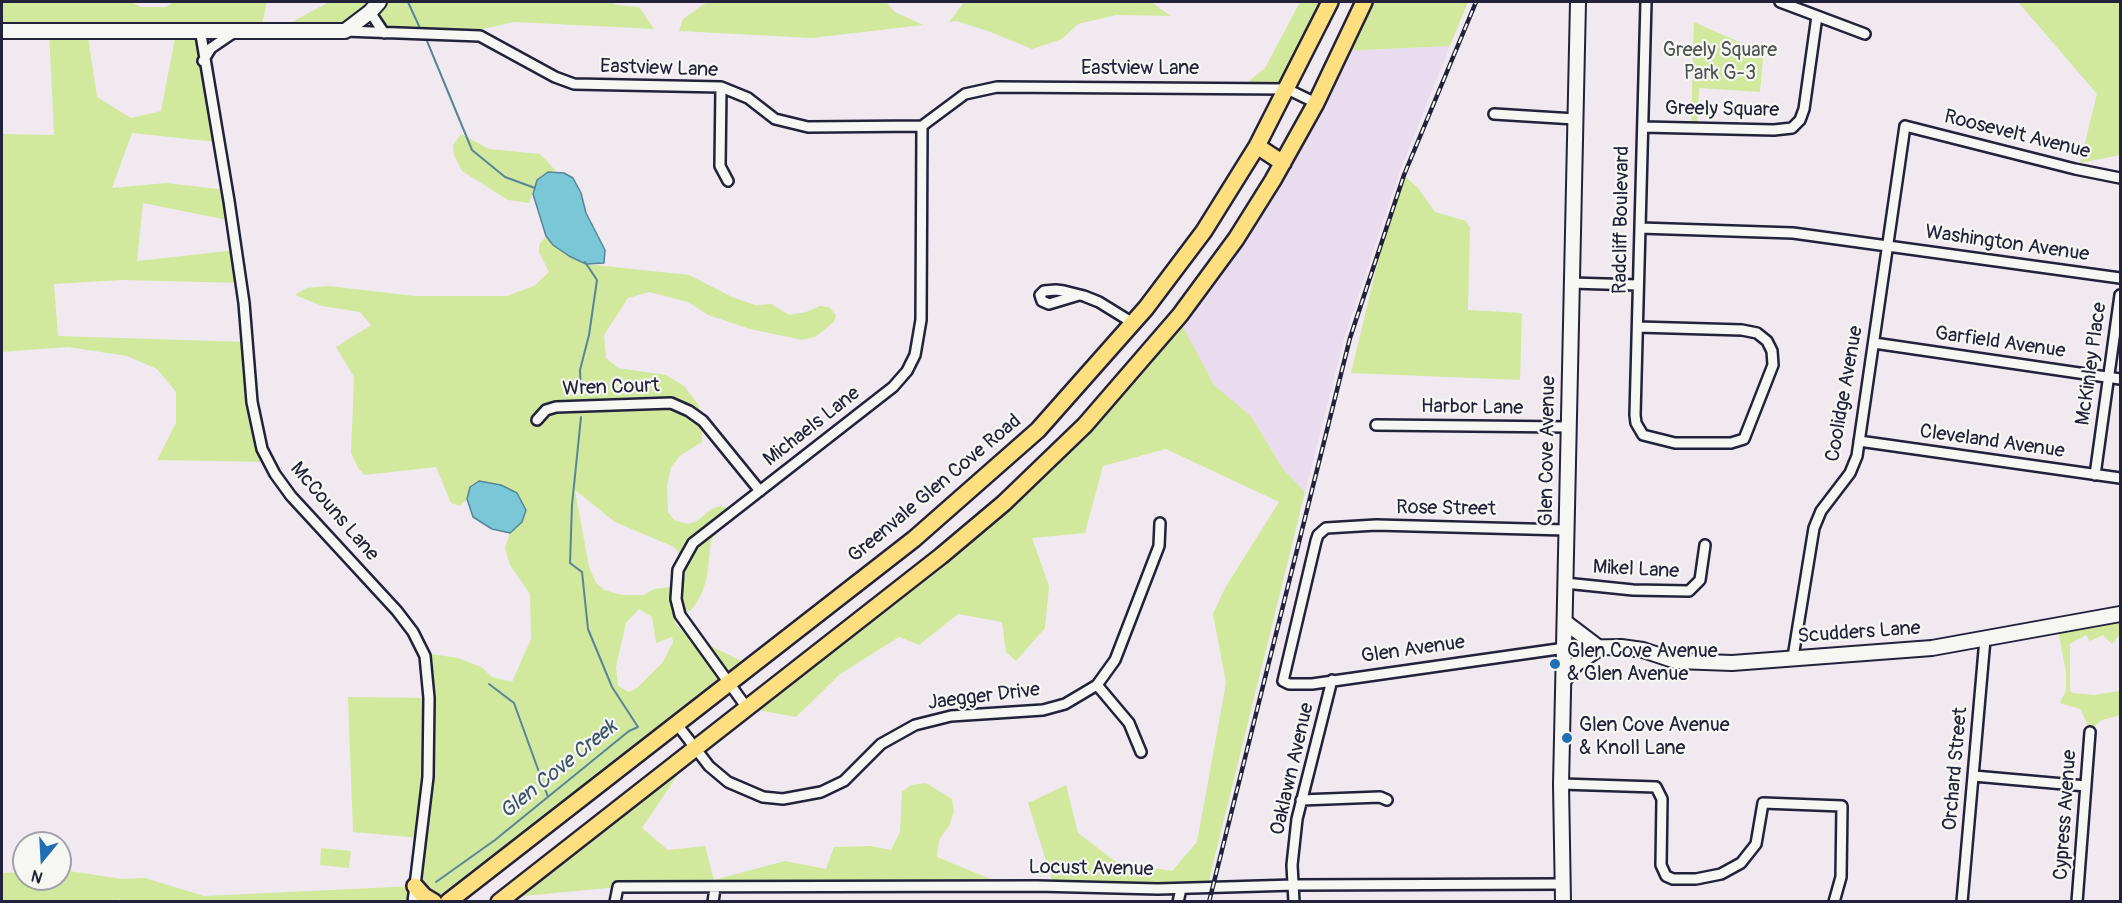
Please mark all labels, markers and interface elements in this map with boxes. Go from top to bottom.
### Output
park label: Greely Square Park G-3 [1663,39,1777,86]
street label: Eastview Lane [600,55,718,83]
street label: Eastview Lane [1081,57,1199,81]
street label: Greely Square [1665,97,1779,123]
street label: Roosevelt Avenue [1942,105,2092,165]
street label: Radcliff Boulevard [1609,146,1635,294]
street label: Washington Avenue [1923,221,2091,267]
street label: McKinley Place [2071,301,2113,427]
street label: Garfield Avenue [1933,322,2067,364]
street label: Coolidge Avenue [1821,324,1869,464]
street label: Wren Court [562,374,660,402]
street label: Glen Cove Avenue [1535,375,1561,527]
street label: Michaels Lane [759,382,865,472]
street label: Harbor Lane [1421,395,1523,421]
street label: Greenvale Glen Cove Road [844,410,1026,568]
street label: Cleveland Avenue [1918,420,2066,464]
street label: McCouns Lane [285,458,383,566]
street label: Rose Street [1396,496,1496,522]
street label: Mikel Lane [1592,556,1680,584]
street label: Scudders Lane [1797,617,1921,649]
street label: Glen Avenue [1360,631,1466,669]
place label: Glen Cove Avenue & Glen Avenue [1567,640,1718,687]
marker: Glen Cove Avenue & Glen Avenue [1548,657,1562,671]
street label: Jaegger Drive [927,678,1041,716]
street label: Oaklawn Avenue [1266,701,1320,837]
street label: Orchard Street [1939,706,1973,832]
place label: Glen Cove Avenue & Knoll Lane [1579,714,1730,761]
water label: Glen Cove Creek [495,715,623,825]
marker: Glen Cove Avenue & Knoll Lane [1560,731,1574,745]
street label: Cypress Avenue [2049,749,2083,881]
north arrow [12,831,72,891]
street label: Locust Avenue [1028,856,1154,882]
text: N [29,865,45,887]

